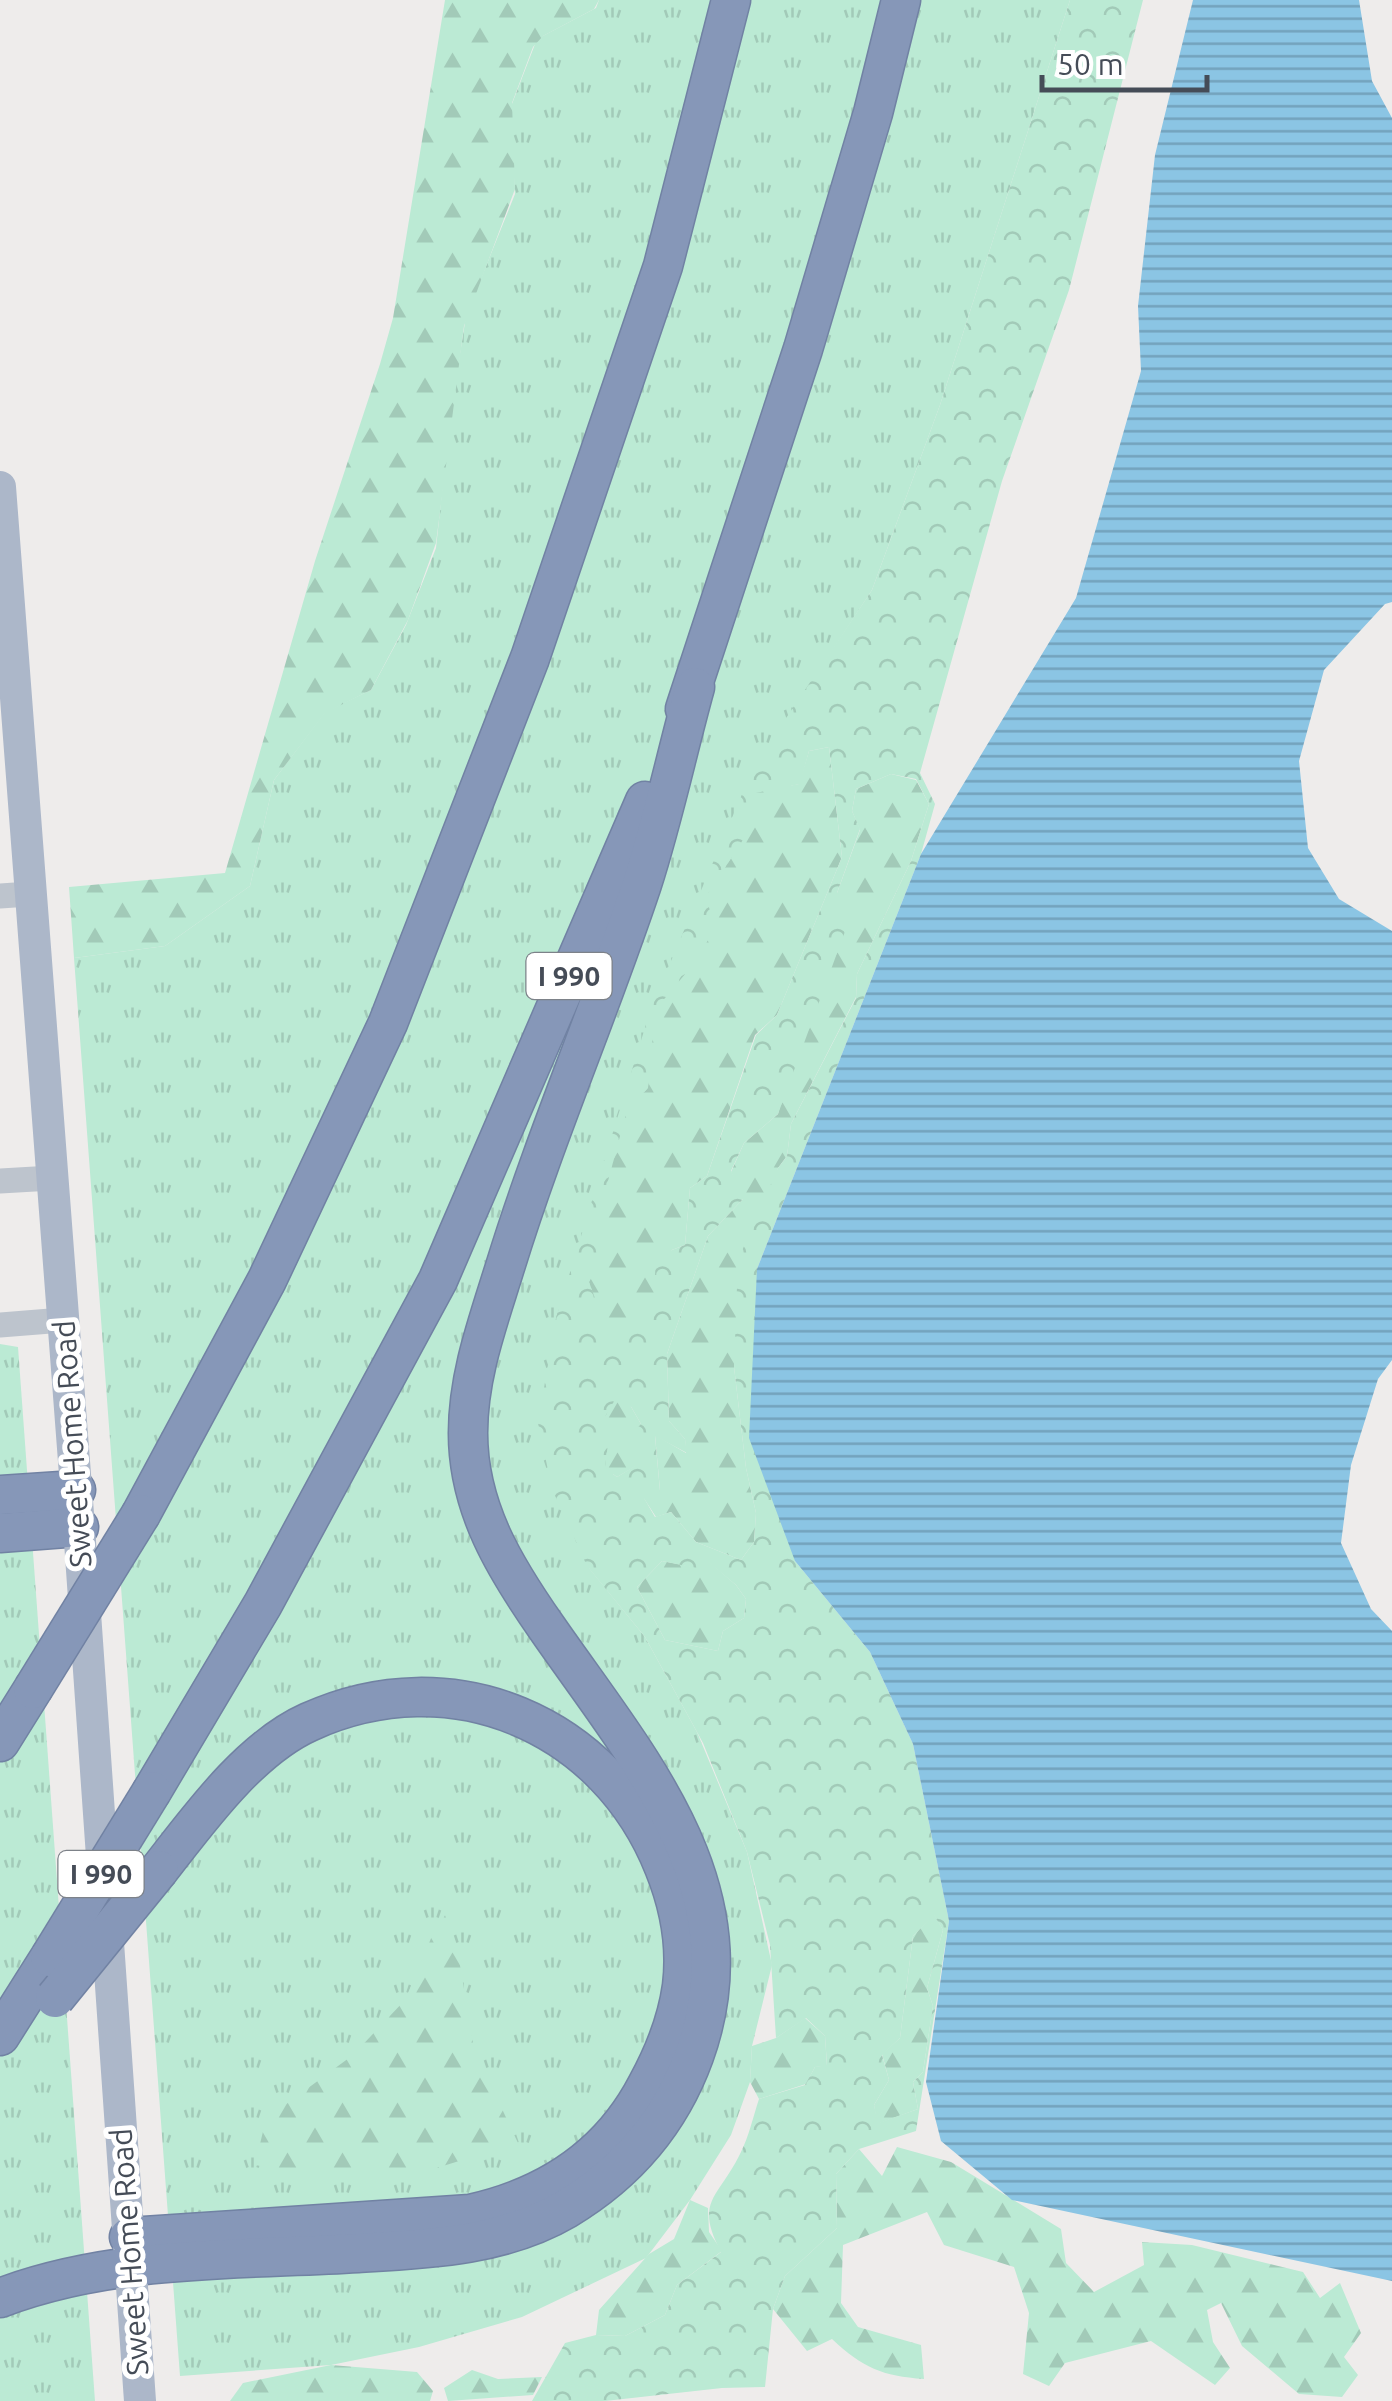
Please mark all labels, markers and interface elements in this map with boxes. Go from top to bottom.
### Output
scale bar [1042,30,1207,92]
text: 50 m [1057,47,1124,81]
road number: I 990 [526,953,612,999]
street label: Sweet Home Road [46,1319,98,1569]
road number: I 990 [58,1851,144,1897]
street label: Sweet Home Road [103,2127,155,2377]

